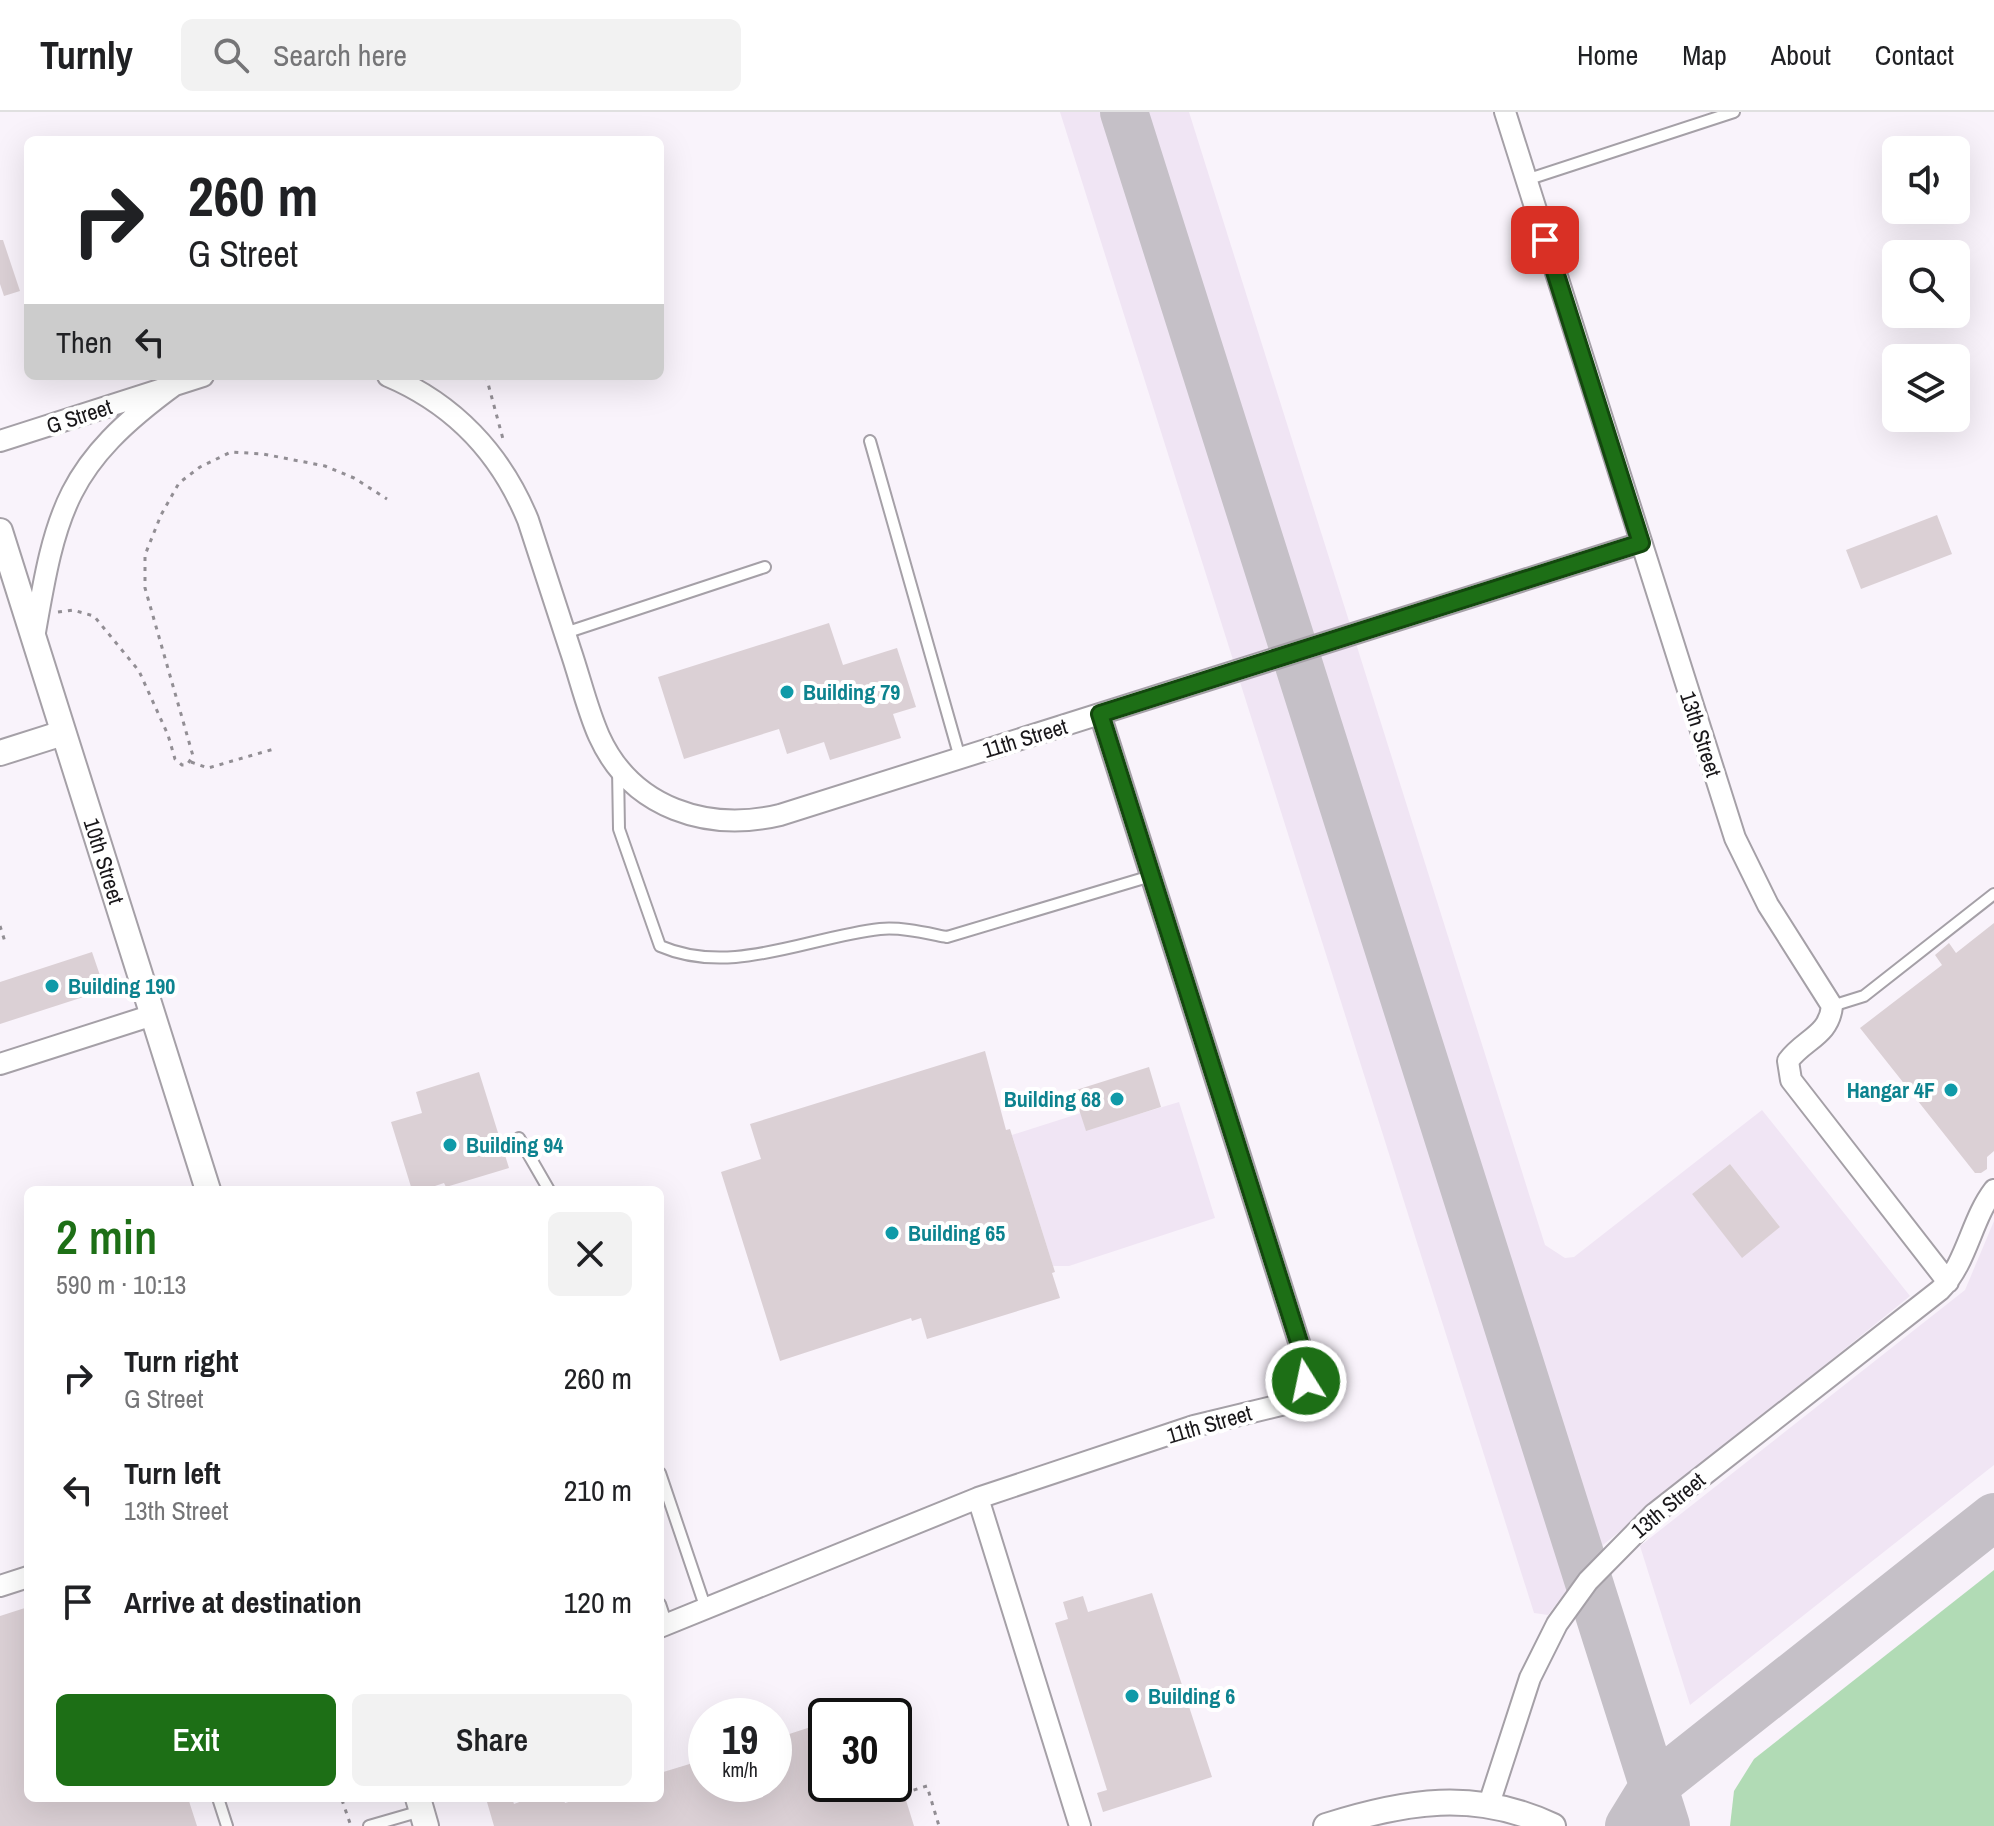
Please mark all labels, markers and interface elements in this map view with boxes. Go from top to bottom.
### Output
search box [181,19,741,91]
text: Turnly [40,30,133,81]
icon: search [209,33,253,77]
text: Search here [273,35,407,75]
text: Home [1577,36,1638,74]
text: Map [1682,36,1727,74]
text: About [1771,36,1831,74]
text: Contact [1875,36,1954,74]
map controls [1882,136,1970,432]
button: sound [1882,136,1970,224]
text: 260 m [188,158,318,233]
icon: right [56,168,160,272]
pin [1511,206,1579,274]
icon: arrive [1523,218,1567,262]
text: G Street [188,230,298,278]
button: search [1882,240,1970,328]
icon: left [128,320,172,364]
text: Then [56,322,112,362]
button: layers [1882,344,1970,432]
street label: G Street [42,391,116,441]
place label: Building 79 [803,677,900,707]
marker: Building 79 [778,683,796,701]
street label: 13th Street [1673,687,1729,781]
street label: 11th Street [979,711,1071,765]
street label: 10th Street [77,814,132,908]
place label: Building 190 [68,971,175,1001]
marker: Building 190 [43,977,61,995]
place label: Hangar 4F [1847,1075,1935,1105]
marker: Hangar 4F [1942,1081,1960,1099]
place label: Building 68 [1004,1084,1101,1114]
marker: Building 68 [1108,1090,1126,1108]
place label: Building 94 [466,1130,563,1160]
marker: Building 94 [441,1136,459,1154]
text: 2 min [56,1204,157,1269]
button: close [548,1212,632,1296]
place label: Building 65 [908,1218,1005,1248]
marker: Building 65 [883,1224,901,1242]
text: 590 m · 10:13 [56,1267,186,1302]
position arrow [1264,1339,1348,1423]
text: Turn right [124,1341,238,1381]
icon: right [56,1356,100,1400]
text: 260 m [564,1358,632,1398]
text: G Street [124,1381,203,1416]
street label: 11th Street [1163,1398,1255,1450]
text: Turn left [124,1453,221,1493]
street label: 13th Street [1625,1465,1711,1545]
icon: left [56,1468,100,1512]
text: 210 m [564,1470,632,1510]
text: 13th Street [124,1493,228,1528]
icon: arrive [56,1580,100,1624]
text: Arrive at destination [124,1582,362,1622]
text: 120 m [564,1582,632,1622]
place label: Building 6 [1148,1681,1235,1711]
marker: Building 6 [1123,1687,1141,1705]
button: Exit [56,1694,336,1786]
button: Share [352,1694,632,1786]
speed limit sign: 30 [808,1698,912,1802]
text: 19 [722,1713,758,1766]
text: km/h [722,1756,758,1783]

